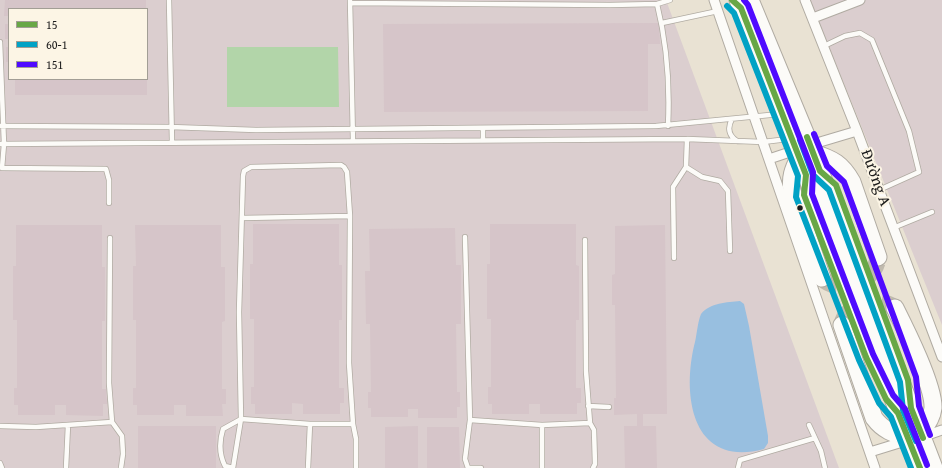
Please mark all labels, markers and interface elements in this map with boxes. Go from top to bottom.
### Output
legend [8,8,148,80]
text: 15 [46,16,58,33]
text: 60-1 [46,36,67,53]
text: 151 [46,56,63,73]
street label: Đường A [856,147,894,209]
unlabelled marker [795,203,805,213]

